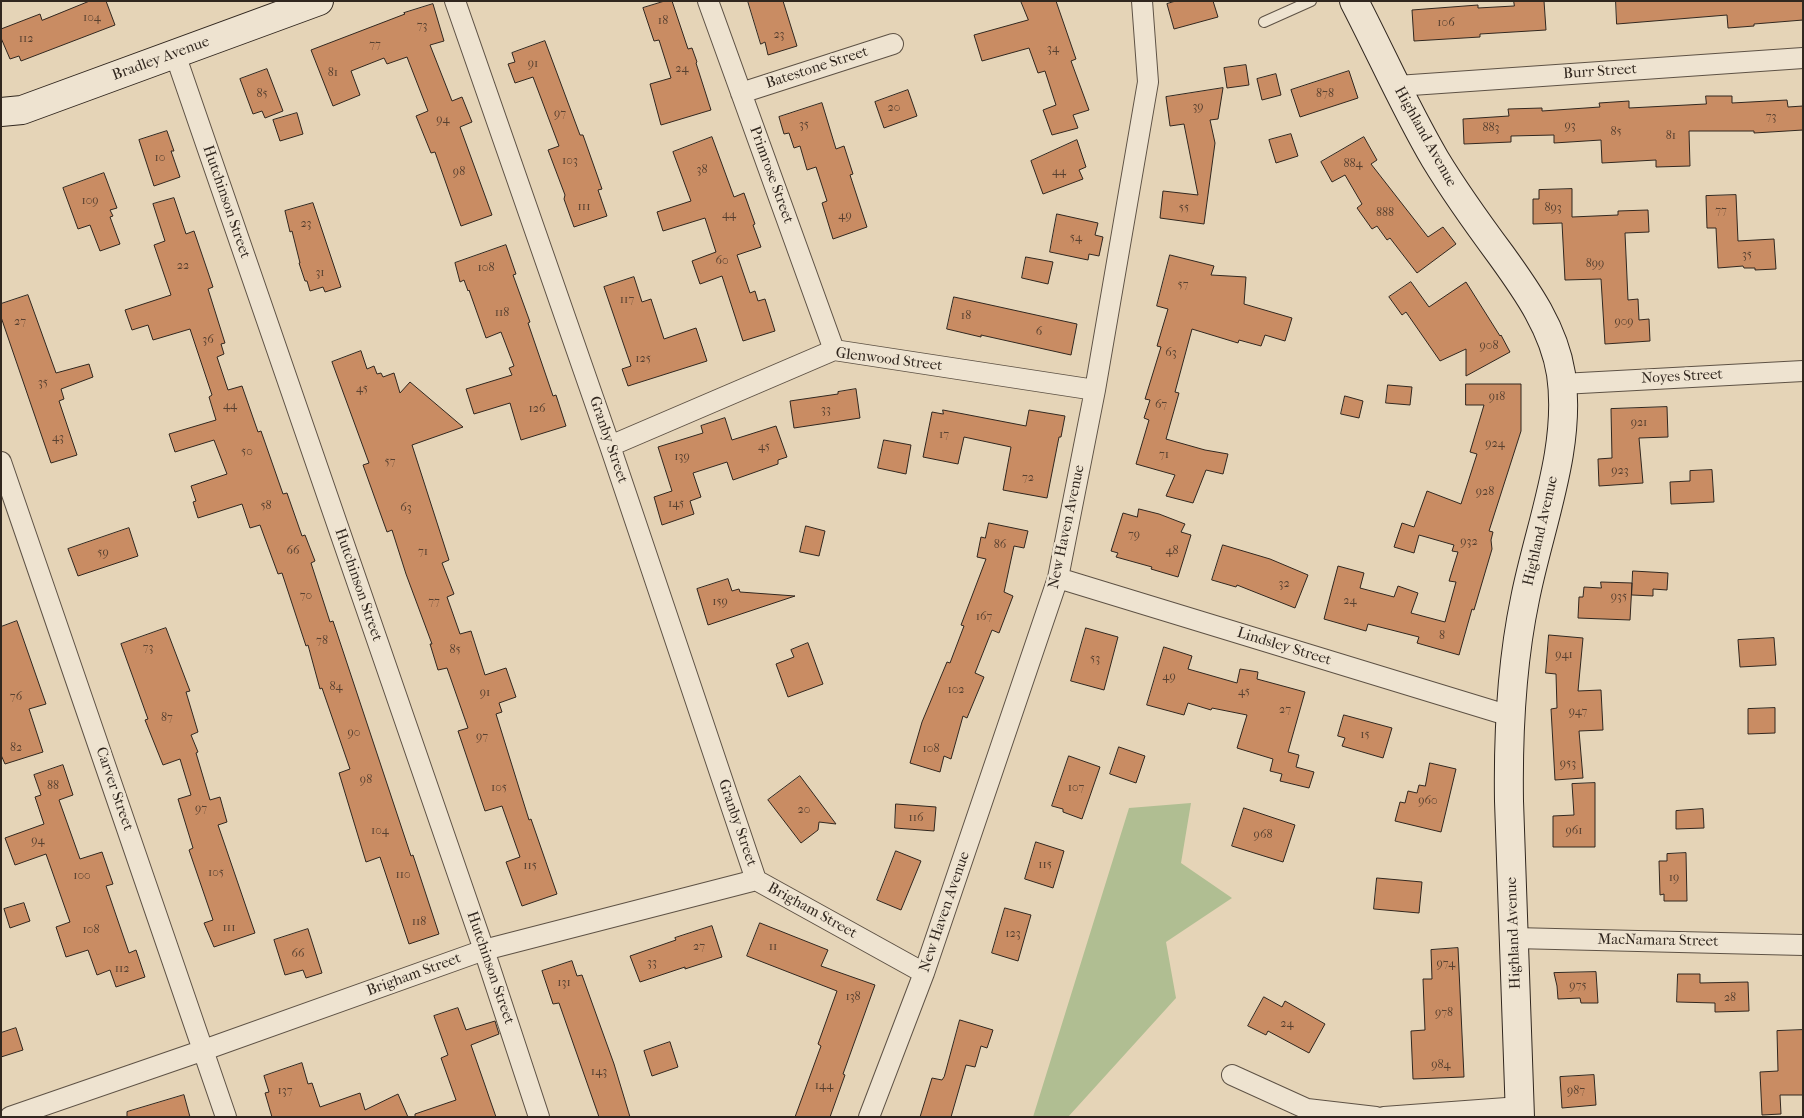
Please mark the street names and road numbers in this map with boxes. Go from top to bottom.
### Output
street label: Bradley Avenue [110,33,212,85]
street label: Batestone Street [763,43,871,93]
street label: Burr Street [1563,60,1637,84]
street label: Highland Avenue [1390,84,1460,190]
street label: Primrose Street [745,124,797,226]
street label: Hutchinson Street [198,143,254,261]
street label: Glenwood Street [835,345,943,375]
street label: Noyes Street [1641,366,1723,388]
street label: Granby Street [585,394,631,486]
street label: New Haven Avenue [1045,463,1089,591]
street label: Highland Avenue [1520,474,1562,588]
street label: Hutchinson Street [330,526,386,644]
street label: Lindsley Street [1235,624,1333,670]
street label: Carver Street [91,745,137,833]
street label: Granby Street [714,777,760,869]
street label: New Haven Avenue [916,849,974,975]
street label: Highland Avenue [1503,877,1525,989]
street label: Brigham Street [764,879,860,943]
street label: Hutchinson Street [462,909,518,1027]
street label: MacNamara Street [1597,931,1719,951]
street label: Brigham Street [364,950,464,1000]

